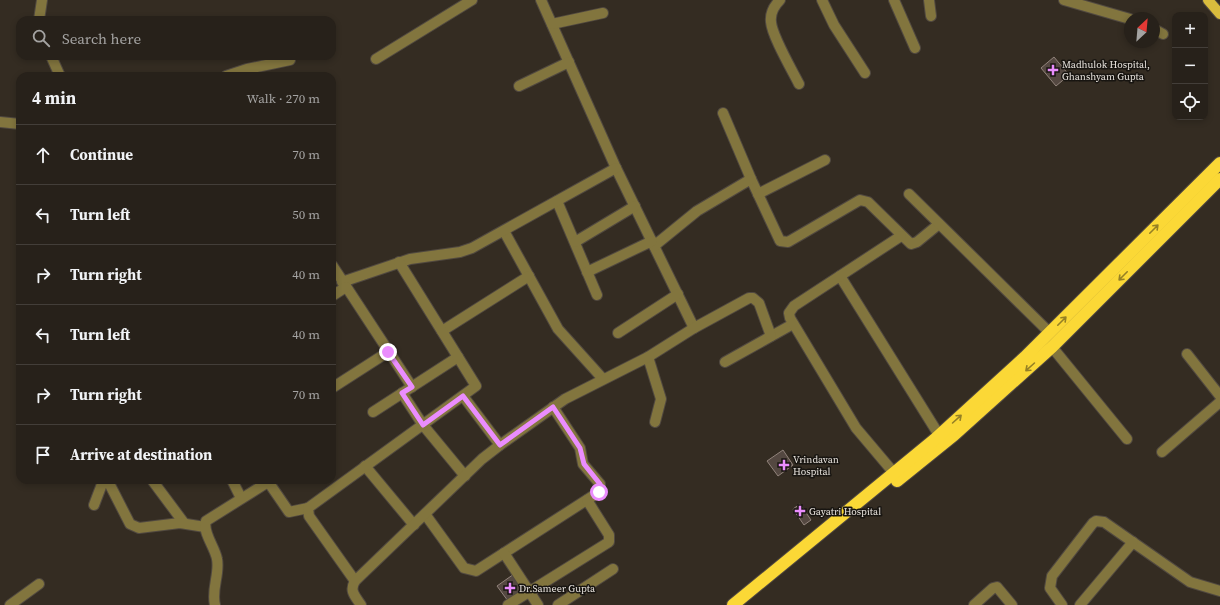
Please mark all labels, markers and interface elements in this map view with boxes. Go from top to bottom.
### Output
north arrow [1124,12,1160,48]
map controls [1172,12,1208,120]
button: + [1172,12,1208,48]
search box [16,16,336,60]
icon: search [30,27,52,49]
text: Search here [62,28,141,49]
button: − [1172,48,1208,84]
place label: Madhulok Hospital, Ghanshyam Gupta [1062,58,1150,83]
marker: Madhulok Hospital, Ghanshyam Gupta [1047,64,1059,76]
button: locate [1172,84,1208,120]
text: 4 min [32,86,76,110]
text: Walk · 270 m [247,90,320,107]
icon: ahead [32,144,54,166]
text: Continue [70,144,133,165]
text: 70 m [292,146,320,163]
icon: left [32,204,54,226]
text: Turn left [70,204,130,225]
text: 50 m [292,206,320,223]
one-way arrow [1149,224,1159,234]
icon: right [32,264,54,286]
text: Turn right [70,264,142,285]
text: 40 m [292,266,320,283]
one-way arrow [1118,271,1128,281]
one-way arrow [1057,316,1067,326]
icon: left [32,324,54,346]
text: Turn left [70,324,130,345]
text: 40 m [292,326,320,343]
route end [379,343,397,361]
one-way arrow [1025,362,1036,371]
icon: right [32,384,54,406]
text: Turn right [70,384,142,405]
text: 70 m [292,386,320,403]
one-way arrow [952,415,962,424]
icon: arrive [32,444,54,466]
text: Arrive at destination [70,444,212,465]
place label: Vrindavan Hospital [793,453,839,478]
marker: Vrindavan Hospital [778,459,790,471]
route start [590,483,608,501]
marker: Gayatri Hospital [794,505,806,517]
place label: Gayatri Hospital [809,505,881,518]
marker: Dr.Sameer Gupta [504,582,516,594]
place label: Dr.Sameer Gupta [519,582,596,595]

